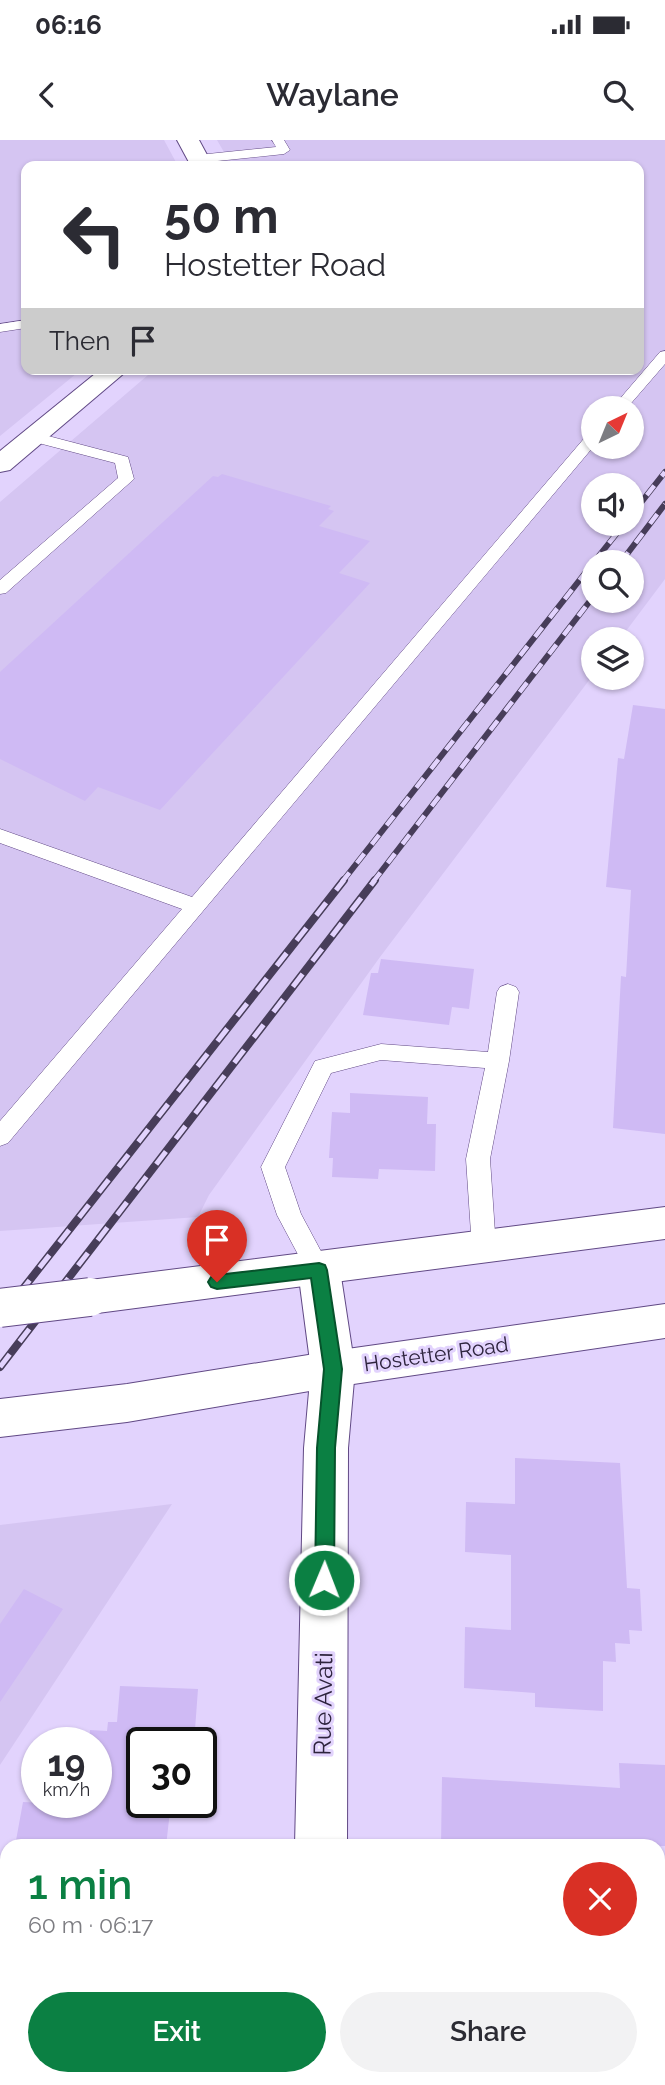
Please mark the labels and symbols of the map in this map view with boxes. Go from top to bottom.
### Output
north arrow [581,396,644,458]
pin [187,1210,247,1282]
street label: Hostetter Road [362,1331,510,1377]
position arrow [287,1543,361,1617]
street label: Rue Avati [308,1652,338,1756]
speed limit sign: 30 [126,1727,217,1818]

